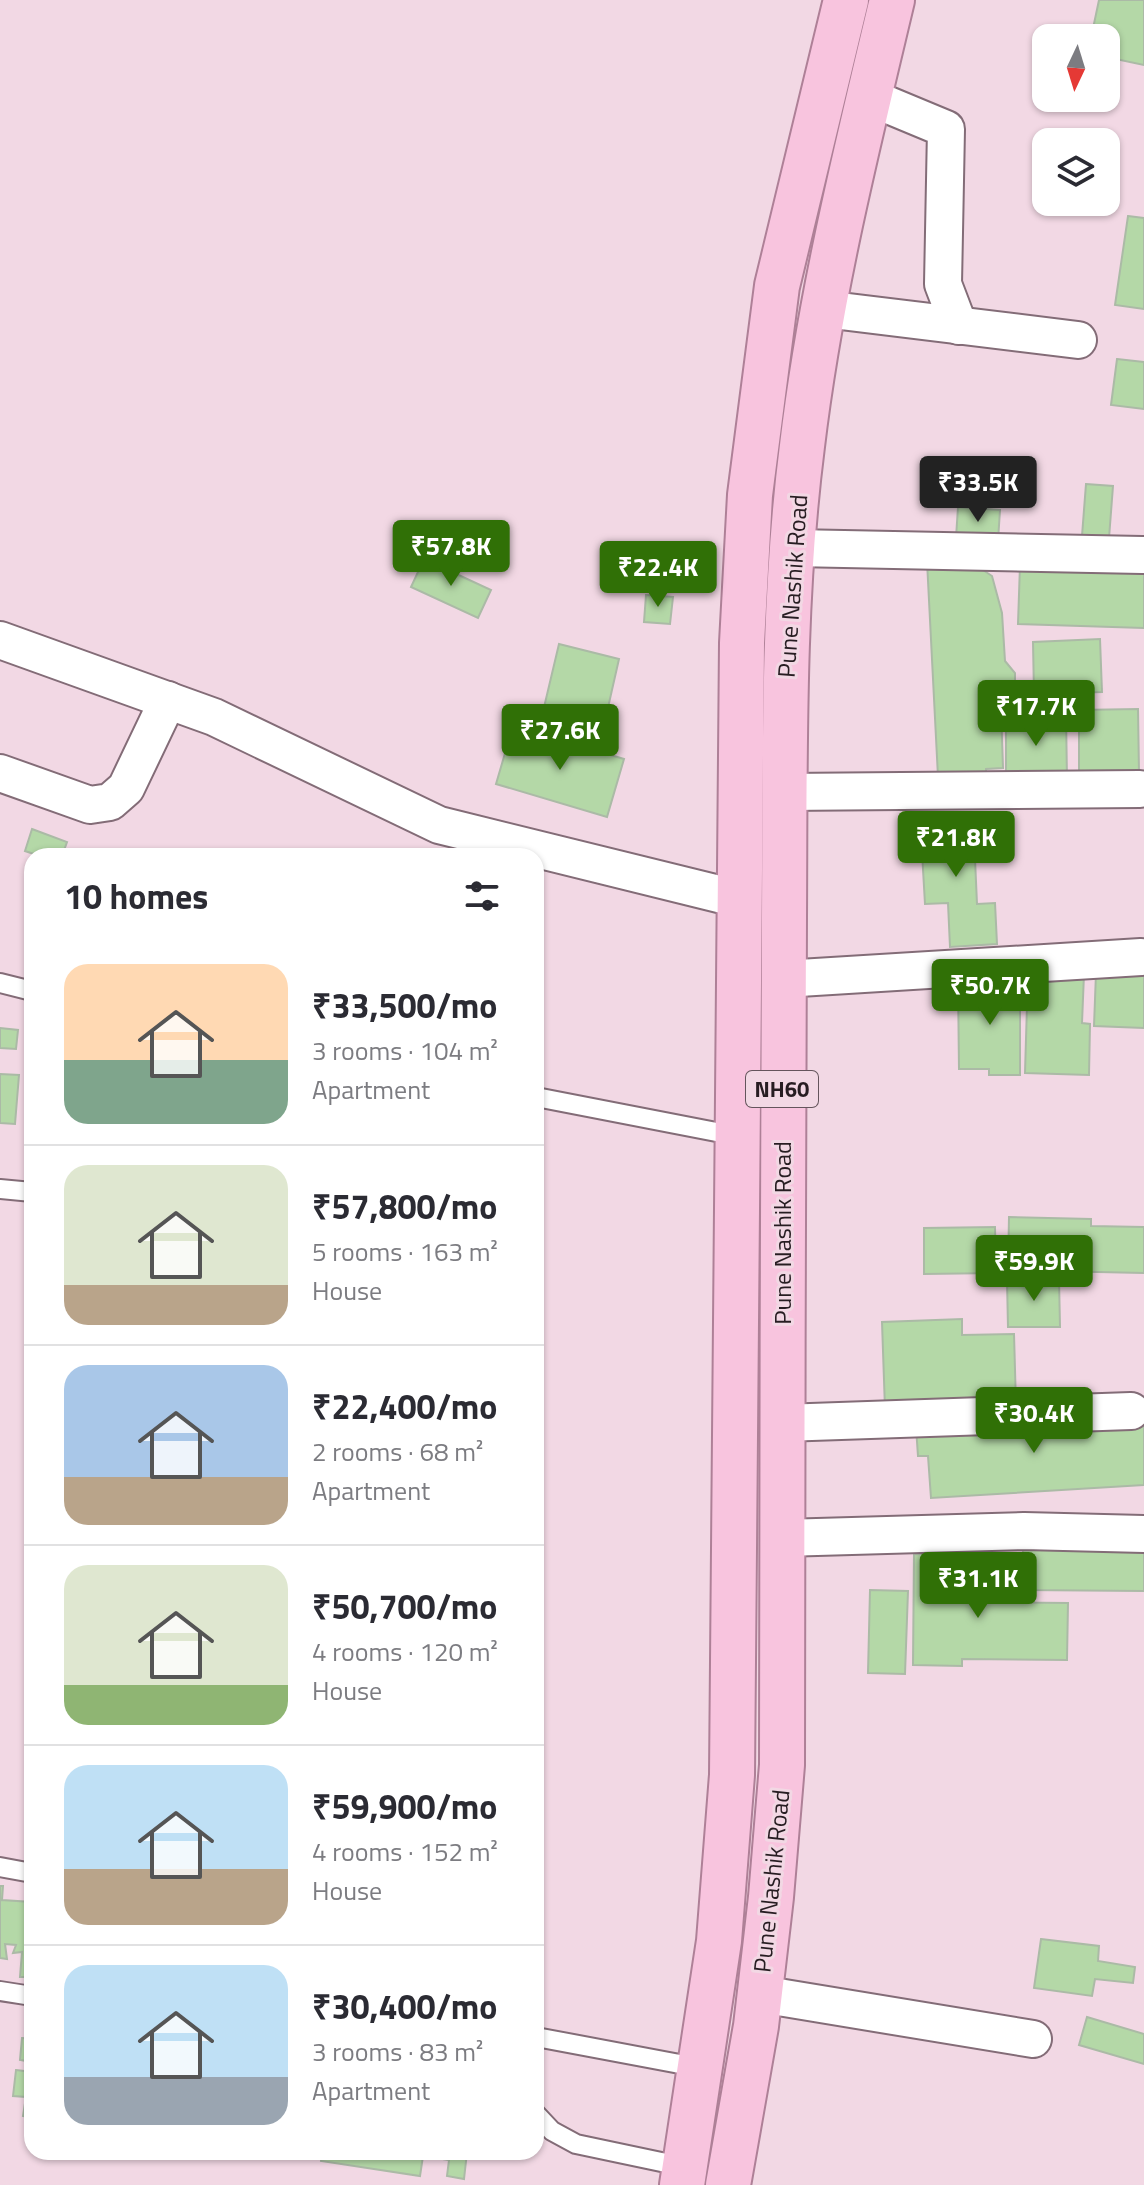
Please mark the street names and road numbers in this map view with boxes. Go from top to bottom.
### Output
street label: Pune Nashik Road [768,493,816,679]
road number: NH60 [746,1071,818,1107]
street label: Pune Nashik Road [764,1141,800,1325]
street label: Pune Nashik Road [744,1788,798,1974]

